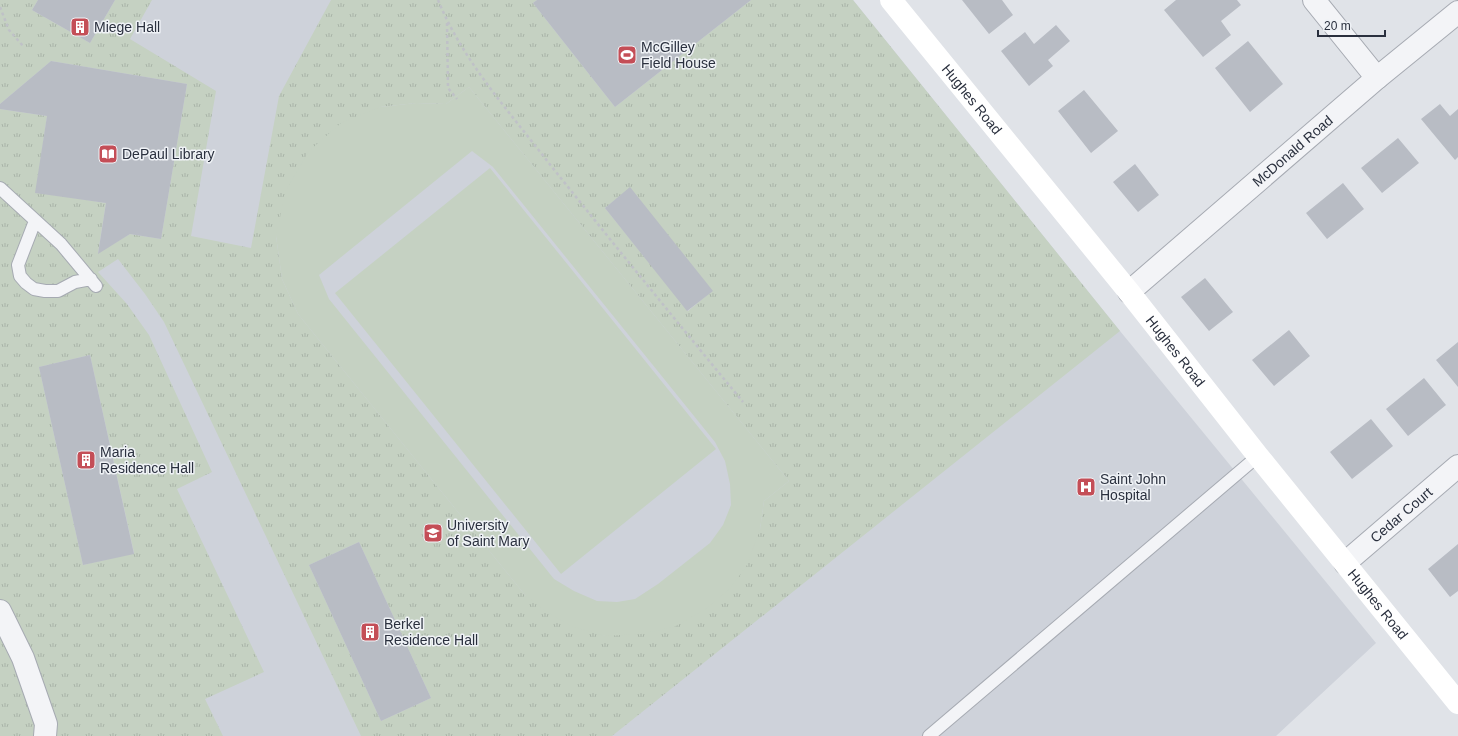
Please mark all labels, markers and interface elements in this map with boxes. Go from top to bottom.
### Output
scale bar [1318,12,1385,38]
building icon: Miege Hall [69,16,91,38]
place label: Miege Hall [94,19,160,35]
text: 20 m [1324,19,1351,33]
place label: McGilley Field House [641,39,716,71]
sports icon: McGilley Field House [616,44,638,66]
street label: Hughes Road [939,61,1005,137]
street label: McDonald Road [1249,112,1336,190]
library icon: DePaul Library [97,143,119,165]
place label: DePaul Library [122,146,215,162]
street label: Hughes Road [1143,313,1208,390]
place label: Maria Residence Hall [100,444,194,476]
building icon: Maria Residence Hall [75,449,97,471]
place label: Saint John Hospital [1100,471,1166,503]
hospital icon: Saint John Hospital [1075,476,1097,498]
street label: Cedar Court [1367,484,1435,546]
place label: University of Saint Mary [447,517,529,549]
school or university icon: University of Saint Mary [422,522,444,544]
street label: Hughes Road [1345,566,1411,643]
place label: Berkel Residence Hall [384,616,478,648]
building icon: Berkel Residence Hall [359,621,381,643]

